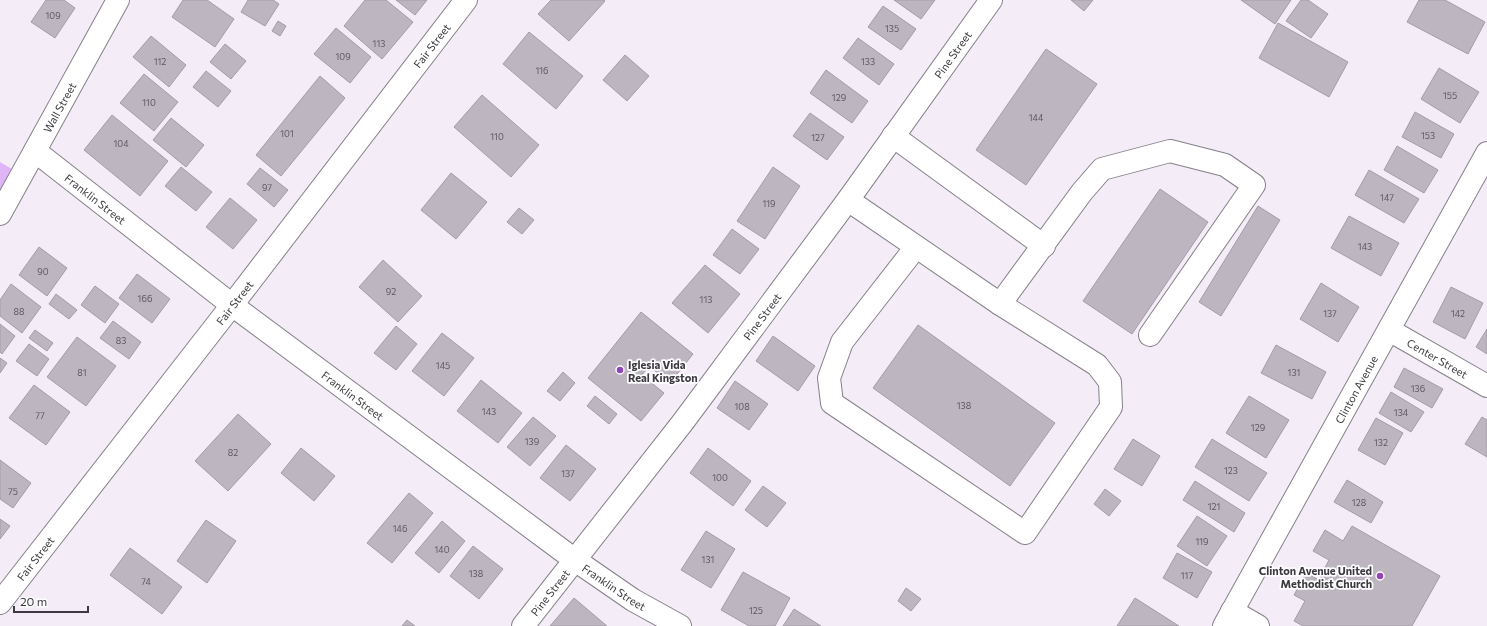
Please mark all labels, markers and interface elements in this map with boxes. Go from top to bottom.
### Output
house number: 109 [45,10,61,21]
street label: Fair Street [410,20,453,70]
house number: 135 [885,23,899,34]
street label: Pine Street [931,28,974,80]
house number: 113 [373,38,385,49]
house number: 109 [335,51,351,62]
house number: 112 [154,56,166,67]
house number: 133 [861,56,875,67]
house number: 116 [535,65,549,76]
street label: Wall Street [40,79,78,134]
house number: 155 [1443,90,1457,101]
house number: 129 [832,92,846,103]
house number: 110 [142,97,156,108]
house number: 144 [1029,112,1044,123]
house number: 101 [280,128,294,139]
house number: 153 [1421,130,1435,141]
house number: 110 [490,131,504,142]
house number: 127 [811,132,825,143]
house number: 104 [113,138,129,149]
street label: Franklin Street [63,171,129,227]
house number: 97 [262,182,272,193]
house number: 147 [1380,192,1394,203]
house number: 119 [762,198,776,209]
house number: 143 [1358,241,1372,252]
house number: 90 [37,266,49,277]
street label: Fair Street [213,277,255,327]
house number: 92 [386,286,396,297]
street label: Pine Street [740,290,784,342]
house number: 166 [138,293,152,304]
house number: 113 [700,294,712,305]
house number: 88 [14,306,24,317]
house number: 137 [1323,308,1337,319]
house number: 142 [1451,308,1465,319]
house number: 83 [116,335,126,346]
street label: Center Street [1405,335,1471,380]
street label: Clinton Avenue [1332,353,1380,425]
place label: Iglesia Vida Real Kingston [628,358,698,384]
house number: 145 [436,360,450,371]
marker: Iglesia Vida Real Kingston [615,365,625,375]
house number: 81 [77,367,87,378]
house number: 131 [1288,367,1300,378]
street label: Franklin Street [320,368,387,423]
house number: 136 [1411,383,1425,394]
house number: 138 [957,400,971,411]
house number: 108 [734,401,750,412]
house number: 143 [482,406,496,417]
house number: 134 [1394,407,1409,418]
house number: 77 [35,410,45,421]
house number: 129 [1251,422,1265,433]
house number: 139 [525,436,539,447]
house number: 132 [1374,437,1388,448]
house number: 82 [228,447,238,458]
house number: 123 [1224,465,1238,476]
house number: 137 [561,468,575,479]
house number: 100 [712,472,728,483]
house number: 75 [8,486,18,497]
house number: 128 [1352,497,1366,508]
house number: 121 [1208,501,1220,512]
house number: 146 [393,523,407,534]
street label: Fair Street [14,533,57,583]
house number: 119 [1195,536,1209,547]
house number: 140 [434,544,450,555]
house number: 131 [702,554,714,565]
street label: Franklin Street [580,561,649,613]
place label: Clinton Avenue United Methodist Church [1259,564,1372,590]
street label: Pine Street [527,566,572,618]
house number: 138 [469,568,483,579]
house number: 117 [1181,570,1193,581]
marker: Clinton Avenue United Methodist Church [1375,571,1385,581]
house number: 74 [141,576,151,587]
scale bar [14,588,88,614]
text: 20 m [20,594,47,608]
house number: 125 [749,605,763,616]

